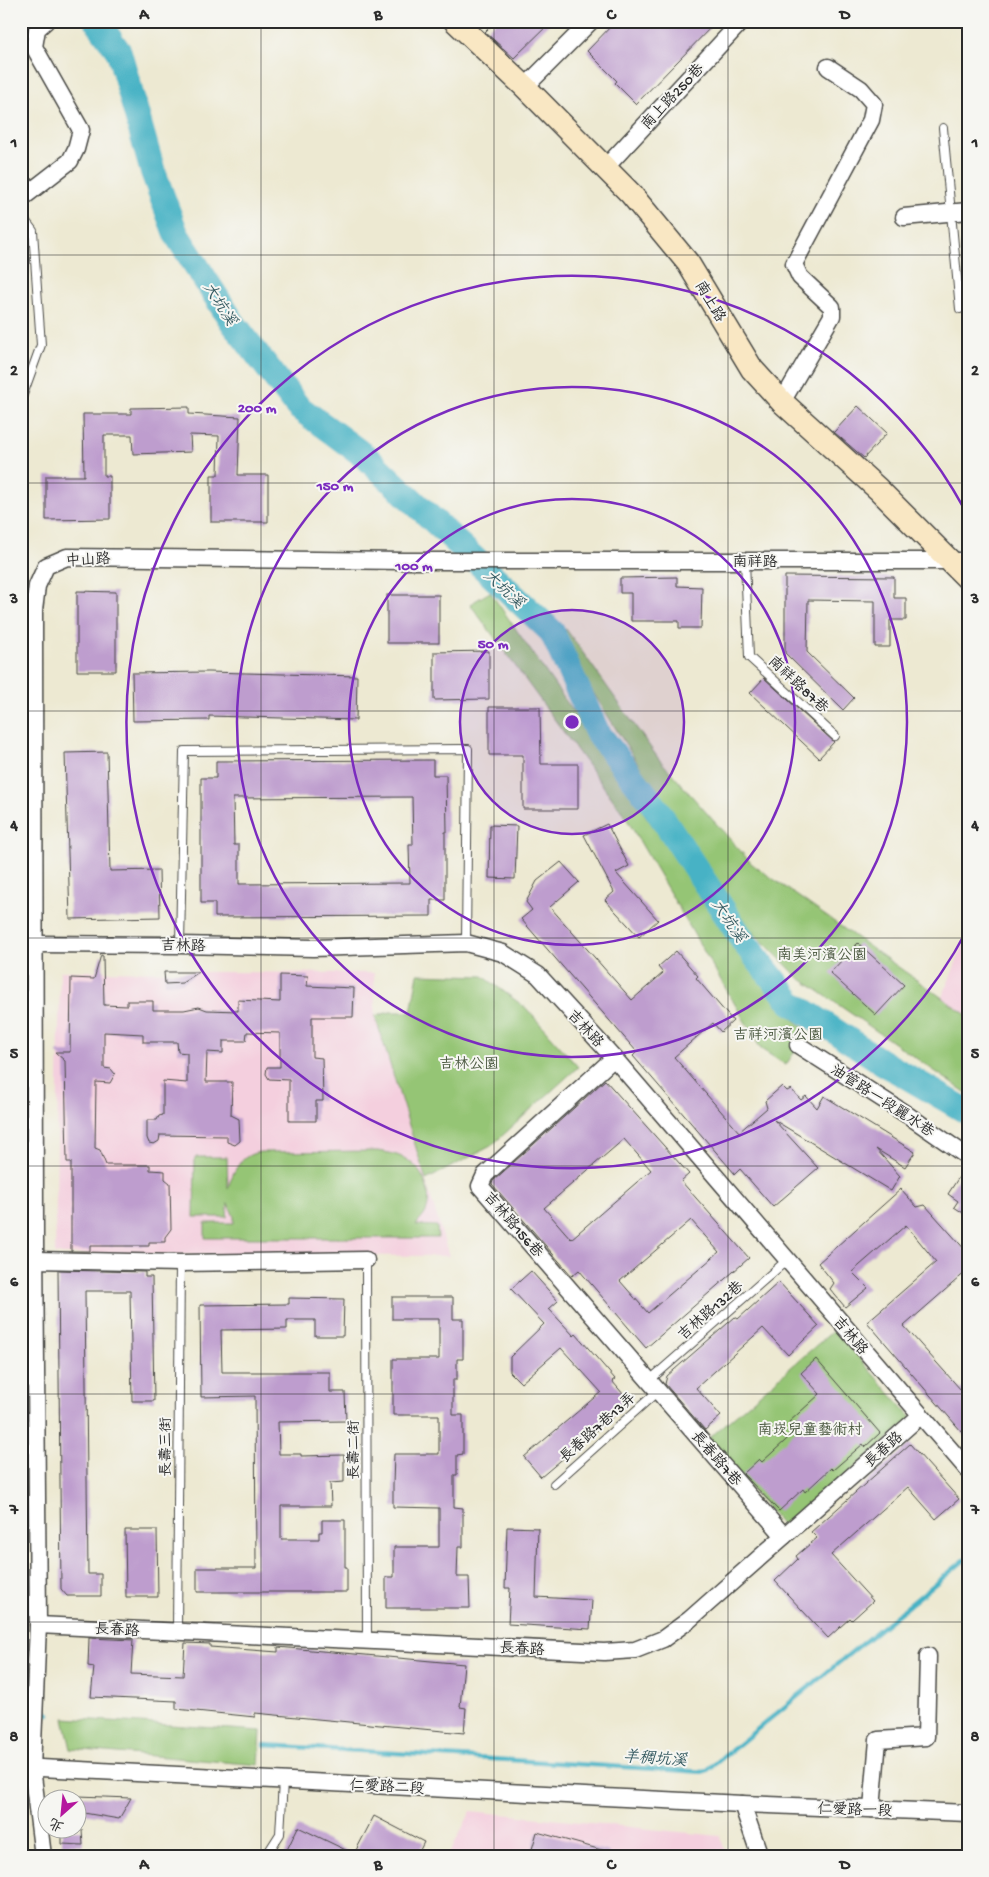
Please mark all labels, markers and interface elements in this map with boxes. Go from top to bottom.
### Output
text: A [138,7,150,26]
text: B [373,7,383,26]
text: C [606,7,617,26]
text: D [838,7,851,26]
street label: 南上路250巷 [638,60,709,134]
text: 1 [10,135,17,154]
text: 1 [971,135,978,154]
street label: 南上路 [690,278,729,326]
water label: 大坑溪 [197,279,240,331]
text: 2 [10,363,18,382]
text: 2 [971,363,979,382]
text: 200 m [238,400,277,418]
text: 150 m [316,478,354,496]
street label: 中山路 [65,551,111,571]
street label: 南祥路 [732,553,778,572]
text: 100 m [394,558,433,576]
water label: 大坑溪 [479,567,528,615]
text: 3 [9,591,18,610]
text: 3 [970,591,979,610]
text: 50 m [478,636,509,654]
street label: 南祥路87巷 [764,652,832,718]
centre of rings [563,713,581,731]
text: 4 [9,818,18,837]
text: 4 [970,818,979,837]
water label: 大坑溪 [706,896,750,948]
street label: 吉林路 [160,938,206,956]
park label: 南美河濱公園 [777,946,867,965]
street label: 吉林路 [563,1007,606,1052]
park label: 吉祥河濱公園 [733,1027,823,1045]
text: 5 [10,1046,19,1065]
text: 5 [971,1046,980,1065]
park label: 吉林公園 [439,1056,499,1074]
street label: 油管路一段麗水巷 [827,1061,937,1142]
street label: 吉林路156巷 [479,1189,546,1262]
text: 6 [10,1274,19,1293]
text: 6 [971,1274,980,1293]
street label: 吉林路132巷 [675,1278,748,1345]
street label: 吉林路 [828,1313,871,1359]
street label: 長春路7巷13弄 [556,1389,640,1468]
street label: 長壽三街 [158,1417,176,1477]
street label: 長壽二街 [346,1420,364,1480]
park label: 南崁兒童藝術村 [757,1421,863,1440]
street label: 長春路7巷 [686,1428,745,1491]
street label: 長春路 [861,1429,907,1472]
text: 7 [9,1502,19,1521]
text: 7 [970,1502,980,1521]
street label: 長春路 [94,1621,140,1641]
street label: 長春路 [499,1640,545,1660]
text: 8 [10,1729,19,1748]
text: 8 [971,1729,980,1748]
water label: 羊稠坑溪 [622,1747,688,1772]
street label: 仁愛路二段 [349,1777,425,1799]
north arrow [38,1790,88,1840]
street label: 仁愛路一段 [817,1801,893,1821]
text: 北 [47,1813,67,1834]
text: A [138,1857,150,1876]
text: B [373,1857,383,1876]
text: C [606,1857,617,1876]
text: D [838,1857,851,1876]

